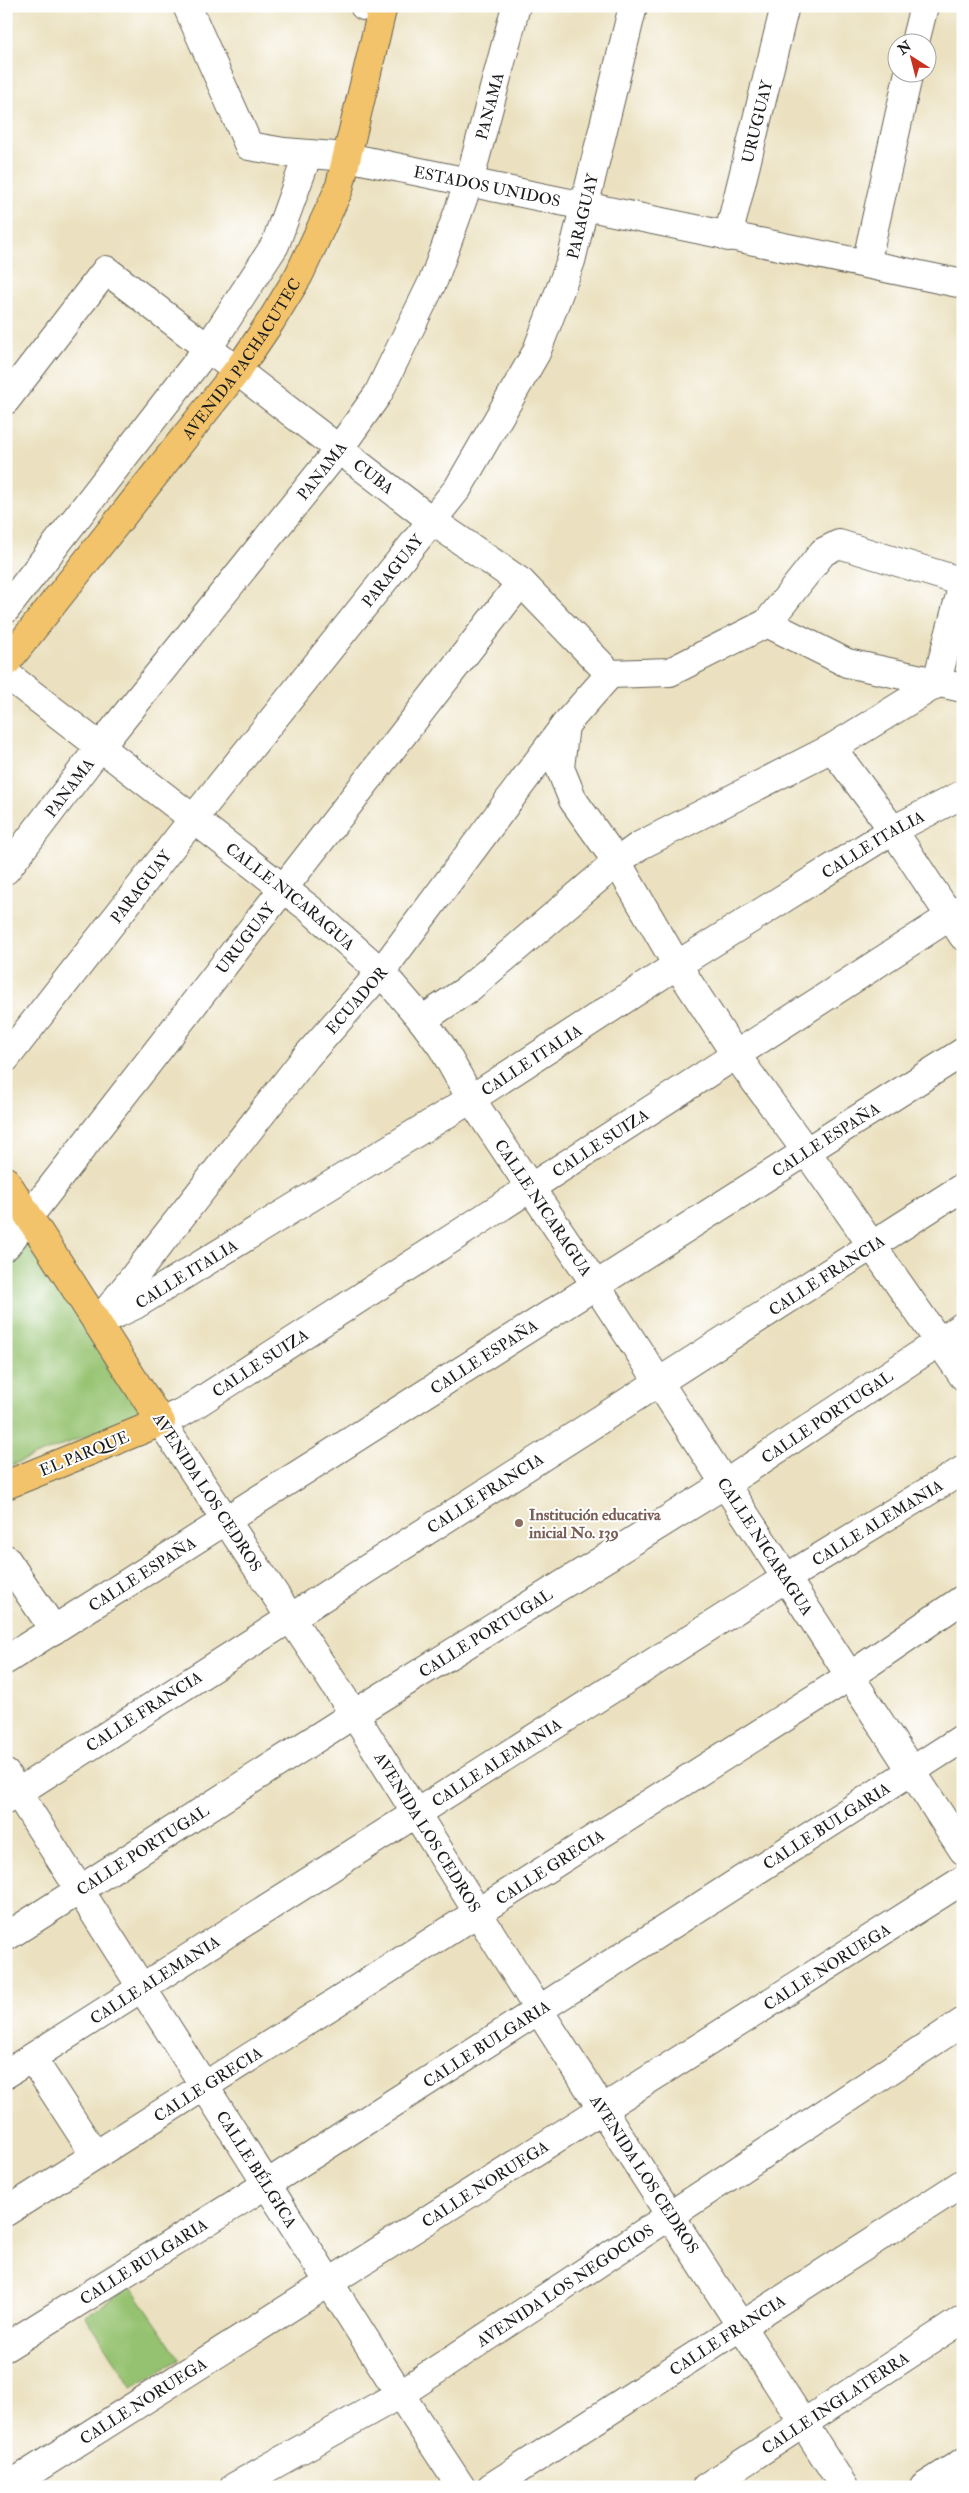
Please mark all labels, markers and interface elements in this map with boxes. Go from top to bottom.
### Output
north arrow [886,32,936,82]
text: N [894,37,915,59]
street label: PANAMA [472,70,509,142]
street label: URUGUAY [738,77,778,165]
street label: ESTADOS UNIDOS [412,162,562,212]
street label: PARAGUAY [563,171,603,261]
street label: AVENIDA PACHACUTEC [177,275,306,444]
street label: PANAMA [293,438,352,504]
street label: CUBA [349,455,398,499]
street label: PARAGUAY [358,530,429,611]
street label: PANAMA [41,755,99,821]
street label: CALLE ITALIA [818,807,928,883]
street label: CALLE NICARAGUA [221,839,359,955]
street label: PARAGUAY [106,846,177,928]
street label: URUGUAY [212,898,280,978]
street label: ECUADOR [322,962,393,1039]
street label: CALLE ITALIA [478,1021,586,1101]
street label: CALLE ESPAÑA [769,1099,884,1182]
street label: CALLE SUIZA [549,1105,653,1182]
street label: CALLE NICARAGUA [490,1136,596,1280]
street label: CALLE FRANCIA [765,1231,889,1321]
street label: CALLE ITALIA [132,1236,241,1313]
street label: CALLE ESPAÑA [427,1316,542,1399]
street label: CALLE SUIZA [209,1325,313,1402]
street label: CALLE PORTUGAL [758,1366,897,1468]
street label: AVENIDA LOS CEDROS [148,1409,266,1576]
street label: EL PARQUE [37,1427,132,1481]
street label: CALLE FRANCIA [424,1449,547,1538]
street label: CALLE NICARAGUA [713,1474,817,1620]
street label: CALLE ALEMANIA [808,1476,947,1571]
place label: Institución educativa inicial No. 139 [528,1505,661,1543]
marker: Institución educativa inicial No. 139 [513,1517,525,1529]
street label: CALLE ESPAÑA [85,1533,200,1616]
street label: CALLE PORTUGAL [415,1584,557,1682]
street label: CALLE FRANCIA [82,1667,206,1756]
street label: CALLE ALEMANIA [428,1714,565,1812]
street label: AVENIDA LOS CEDROS [369,1748,485,1916]
street label: CALLE BULGARIA [760,1778,894,1875]
street label: CALLE PORTUGAL [73,1800,213,1900]
street label: CALLE GRECIA [492,1826,608,1909]
street label: CALLE NORUEGA [760,1920,894,2015]
street label: CALLE ALEMANIA [86,1932,224,2029]
street label: CALLE BULGARIA [419,1996,554,2093]
street label: CALLE GRECIA [150,2043,266,2127]
street label: AVENIDA LOS CEDROS [585,2091,703,2258]
street label: CALLE BÉLGICA [211,2107,301,2232]
street label: CALLE NORUEGA [418,2137,553,2232]
street label: CALLE BULGARIA [76,2215,212,2309]
street label: AVENIDA LOS NEGOCIOS [472,2220,658,2352]
street label: CALLE FRANCIA [666,2291,790,2380]
street label: CALLE INGLATERRA [758,2348,913,2459]
street label: CALLE NORUEGA [76,2354,211,2449]

